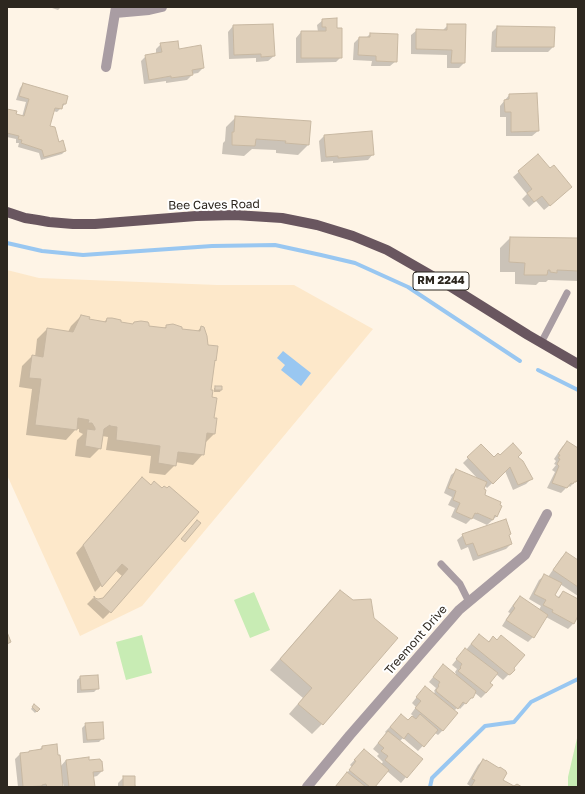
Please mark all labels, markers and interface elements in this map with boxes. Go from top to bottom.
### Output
street label: Bee Caves Road [168,197,260,213]
road number: RM 2244 [413,272,469,290]
street label: Treemont Drive [382,602,450,678]

